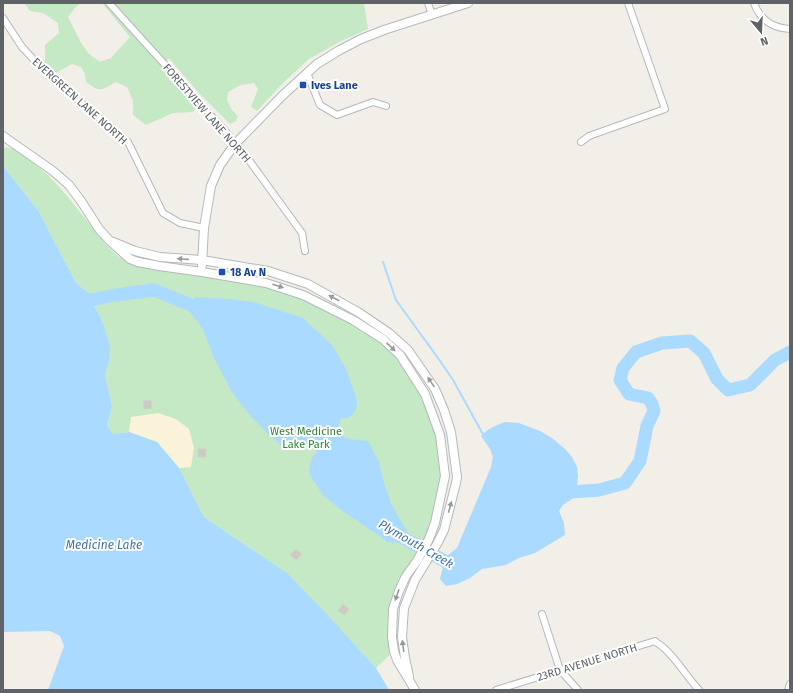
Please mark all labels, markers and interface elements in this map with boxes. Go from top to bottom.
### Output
north arrow [741,12,781,52]
text: N [759,34,770,48]
street label: EVERGREEN LANE NORTH [30,55,130,147]
street label: FORESTVIEW LANE NORTH [160,61,253,165]
place label: Ives Lane [311,79,358,92]
marker: Ives Lane [298,80,308,90]
one-way arrow [177,255,189,262]
place label: 18 Av N [230,266,266,279]
marker: 18 Av N [217,267,227,277]
one-way arrow [272,284,284,290]
one-way arrow [328,295,340,302]
one-way arrow [386,343,397,352]
one-way arrow [427,377,435,388]
park label: West Medicine Lake Park [270,425,342,451]
one-way arrow [447,501,453,513]
water label: Plymouth Creek [376,517,456,571]
water label: Medicine Lake [66,538,142,552]
one-way arrow [394,589,400,601]
one-way arrow [400,640,406,653]
street label: 23RD AVENUE NORTH [536,641,639,684]

